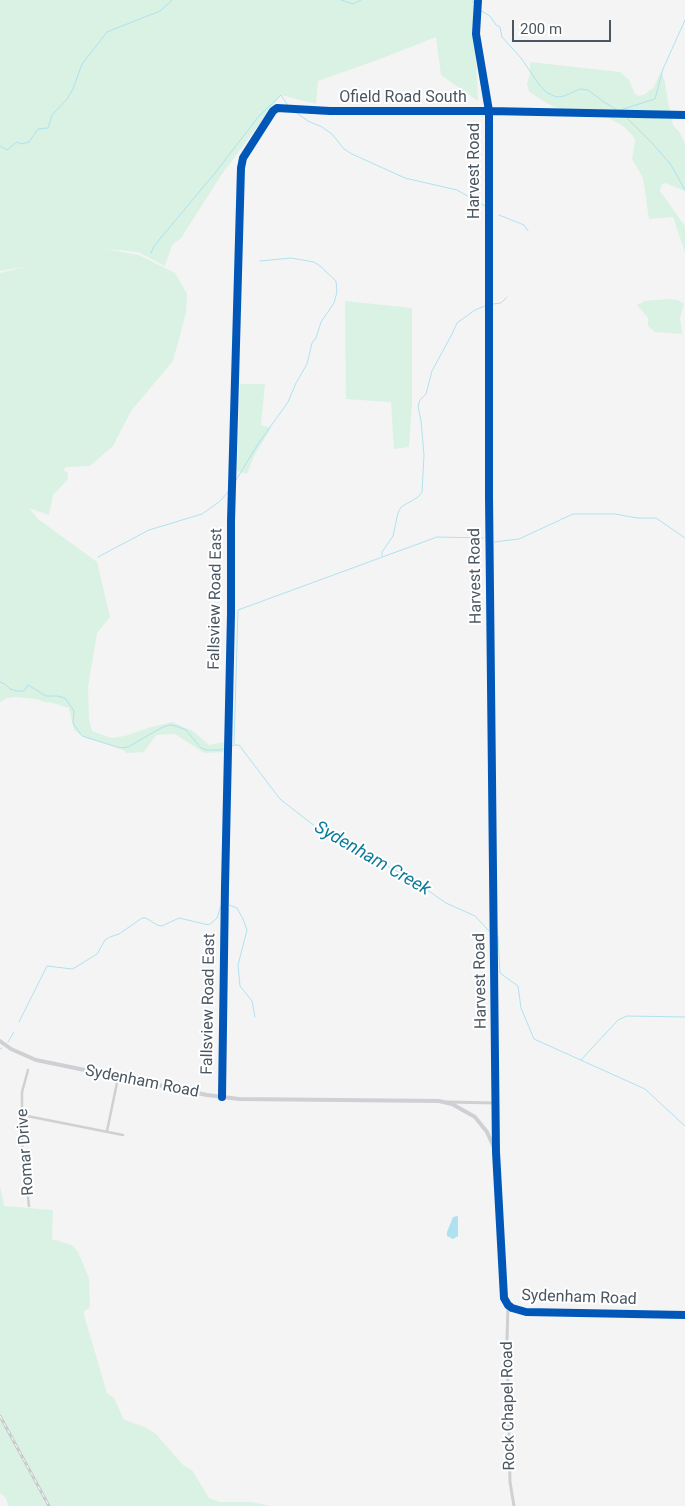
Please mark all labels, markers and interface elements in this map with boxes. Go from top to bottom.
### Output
scale bar [515,10,614,42]
text: 200 m [520,20,562,38]
street label: Ofield Road South [339,88,467,108]
street label: Harvest Road [465,123,485,219]
street label: Fallsview Road East [205,528,227,670]
street label: Harvest Road [466,528,486,624]
water label: Sydenham Creek [310,817,434,901]
street label: Fallsview Road East [198,933,220,1075]
street label: Harvest Road [471,933,491,1029]
street label: Sydenham Road [83,1062,201,1102]
street label: Romar Drive [13,1108,39,1196]
street label: Sydenham Road [521,1286,637,1310]
street label: Rock Chapel Road [498,1341,520,1471]

